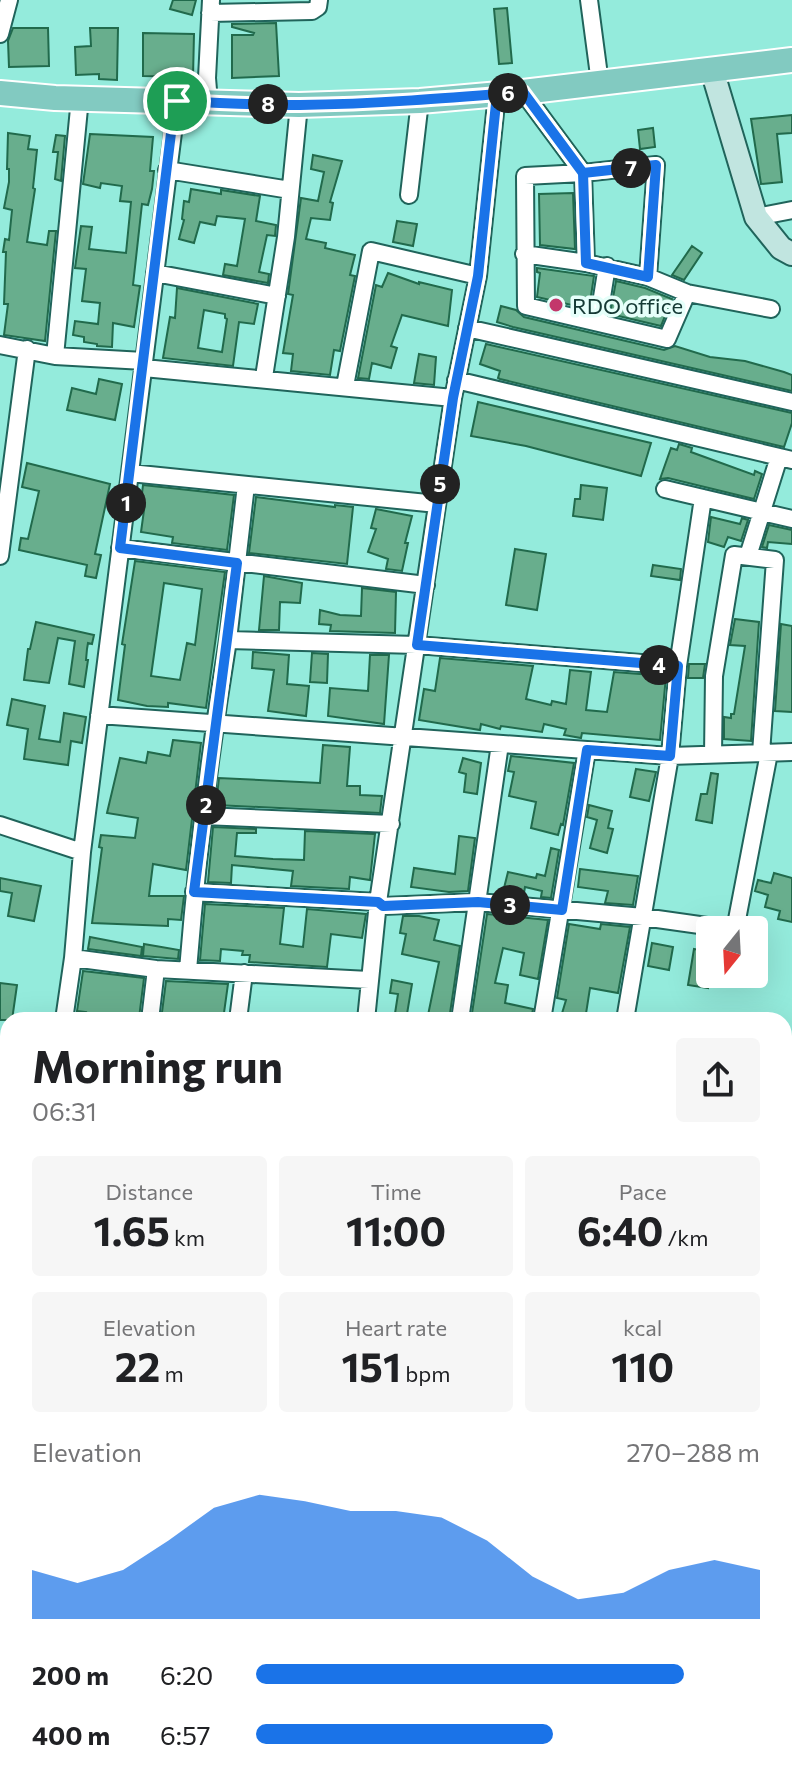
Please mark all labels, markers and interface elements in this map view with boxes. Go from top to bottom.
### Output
pin [143,67,211,135]
pin: 6 [488,73,528,113]
icon: arrive [155,79,199,123]
text: 6 [501,79,515,106]
pin: 8 [248,84,288,124]
text: 8 [261,90,275,117]
pin: 7 [611,148,651,188]
text: 7 [625,154,637,181]
place label: RDO office [572,292,683,319]
marker: RDO office [547,296,565,314]
pin: 5 [420,464,460,504]
text: 5 [434,470,446,497]
pin: 1 [106,483,146,523]
text: 1 [121,489,131,516]
pin: 4 [639,645,679,685]
text: 4 [652,651,666,678]
pin: 2 [186,785,226,825]
text: 2 [200,791,212,818]
pin: 3 [490,885,530,925]
text: 3 [504,891,516,918]
north arrow [696,916,768,988]
map controls [696,916,768,988]
text: Morning run [32,1038,283,1092]
button: share [676,1038,760,1122]
text: 06:31 [32,1095,97,1126]
text: Distance [106,1178,193,1205]
text: Time [371,1178,421,1205]
text: Pace [619,1178,667,1205]
text: 1.65 [94,1205,170,1254]
text: 11:00 [346,1205,446,1254]
text: 6:40 [577,1205,663,1254]
text: km [170,1224,205,1251]
text: /km [663,1224,708,1251]
text: Elevation [103,1314,196,1341]
text: Heart rate [345,1314,447,1341]
text: kcal [623,1314,662,1341]
text: 22 [115,1341,160,1390]
text: 151 [342,1341,401,1390]
text: 110 [611,1341,674,1390]
text: m [160,1360,184,1387]
text: bpm [401,1360,450,1387]
text: Elevation [32,1436,142,1467]
text: 270–288 m [626,1436,760,1467]
text: 200 m [32,1659,109,1690]
text: 6:20 [160,1659,213,1690]
text: 400 m [32,1719,110,1750]
text: 6:57 [160,1719,211,1750]

